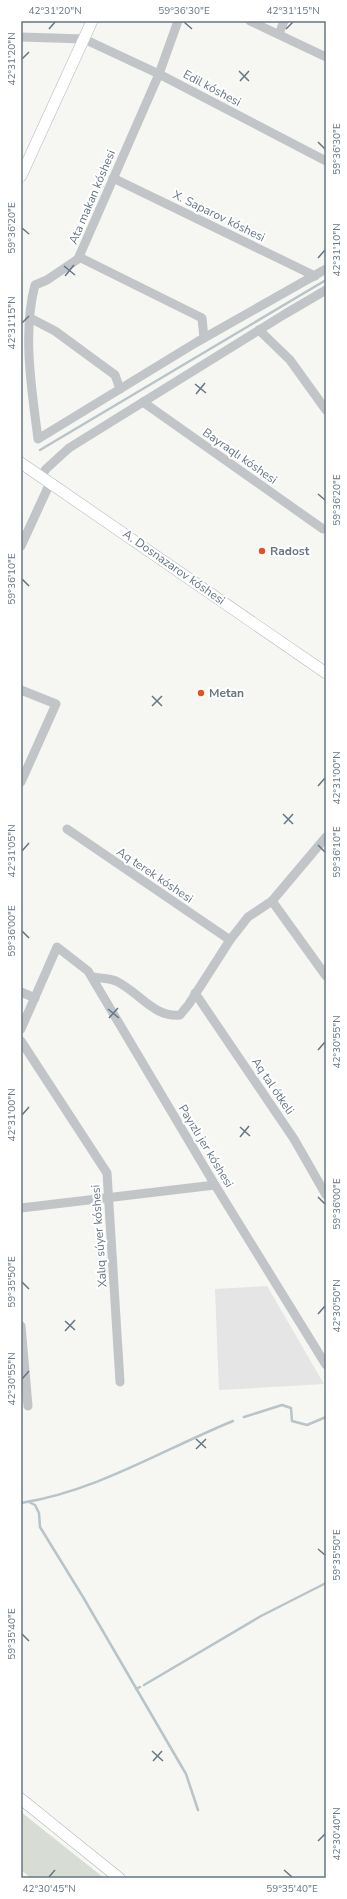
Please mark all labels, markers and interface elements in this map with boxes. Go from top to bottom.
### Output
text: 42°31'20"N [28,4,82,18]
text: 59°36'30"E [158,4,210,18]
text: 42°31'15"N [266,4,320,18]
text: 42°31'20"N [5,32,19,86]
street label: Edil kóshesi [180,66,244,110]
text: 59°36'30"E [330,123,344,175]
street label: Ata makan kóshesi [65,147,119,247]
street label: X. Saparov kóshesi [170,187,268,245]
text: 59°36'20"E [5,202,19,254]
text: 42°31'10"N [330,223,344,277]
text: 42°31'15"N [5,296,19,350]
street label: Bayraqlı kóshesi [200,424,280,488]
text: 59°36'20"E [330,474,344,526]
street label: A. Dosnazarov kóshesi [120,526,228,608]
place label: Radost [270,543,310,559]
marker: Radost [257,546,267,556]
text: 59°36'10"E [5,553,19,605]
place label: Metan [209,685,244,701]
marker: Metan [196,688,206,698]
text: 42°31'00"N [330,751,344,805]
text: 42°31'05"N [5,824,19,878]
text: 59°36'10"E [330,826,344,878]
street label: Aq terek kóshesi [114,843,196,907]
text: 59°36'00"E [5,905,19,957]
text: 42°30'55"N [330,1015,344,1069]
street label: Aq tal ótkeli [248,1054,298,1118]
text: 42°31'00"N [5,1088,19,1142]
street label: Payızlı jer kóshesi [175,1102,237,1190]
text: 59°36'00"E [330,1178,344,1230]
street label: Xalıq súyer kóshesi [87,1184,111,1288]
text: 59°35'50"E [5,1256,19,1308]
text: 42°30'50"N [330,1279,344,1333]
text: 42°30'55"N [5,1352,19,1406]
text: 59°35'50"E [330,1529,344,1581]
text: 59°35'40"E [5,1608,19,1660]
text: 42°30'40"N [330,1807,344,1861]
text: 42°30'45"N [22,1882,76,1896]
text: 59°35'40"E [266,1882,318,1896]

